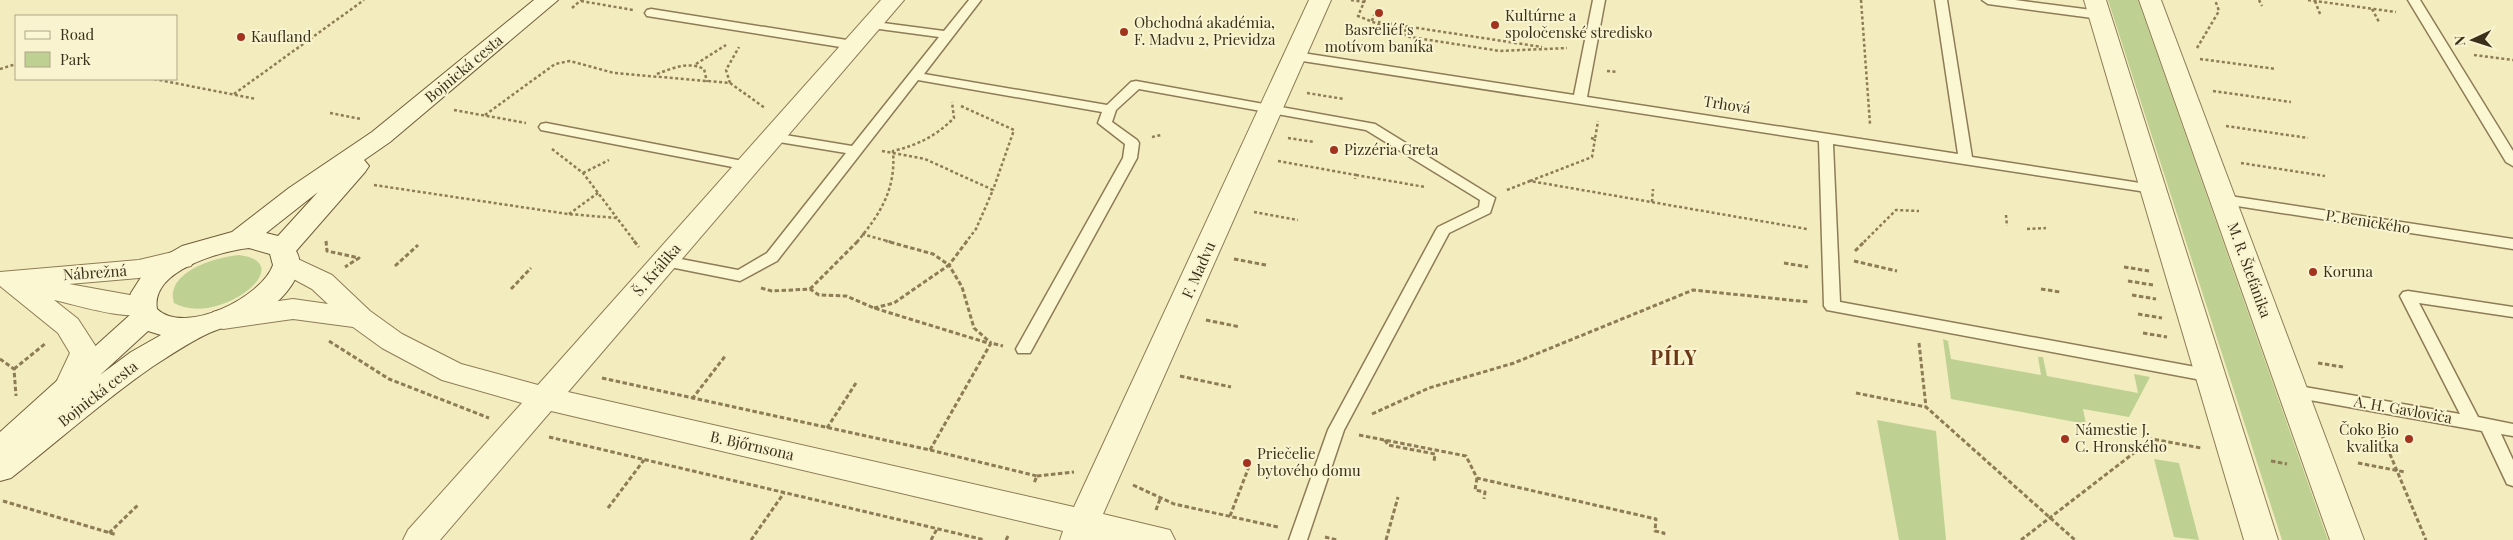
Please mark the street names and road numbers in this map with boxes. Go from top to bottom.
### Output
street label: Bojnická cesta [420,29,507,107]
street label: Trhová [1702,90,1753,118]
street label: P. Benického [2324,204,2412,238]
street label: M. R. Štefánika [2223,219,2277,321]
street label: Š. Králika [628,238,685,300]
street label: F. Madvu [1177,238,1220,301]
street label: Nábrežná [62,260,128,284]
street label: Bojnická cesta [54,356,142,431]
street label: A. H. Gavloviča [2352,390,2454,428]
street label: B. Bjőrnsona [708,426,797,464]

